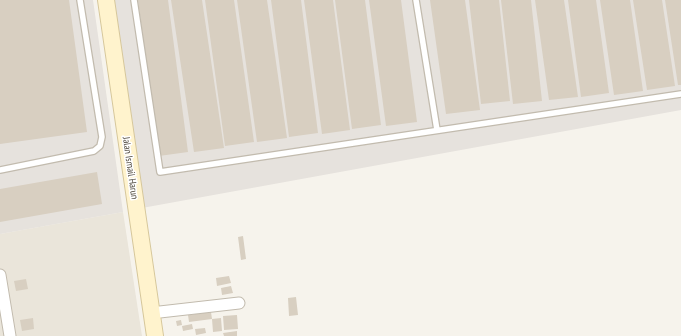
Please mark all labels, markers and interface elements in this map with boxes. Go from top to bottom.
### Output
street label: Jalan Ismail Harun [120,136,140,200]

